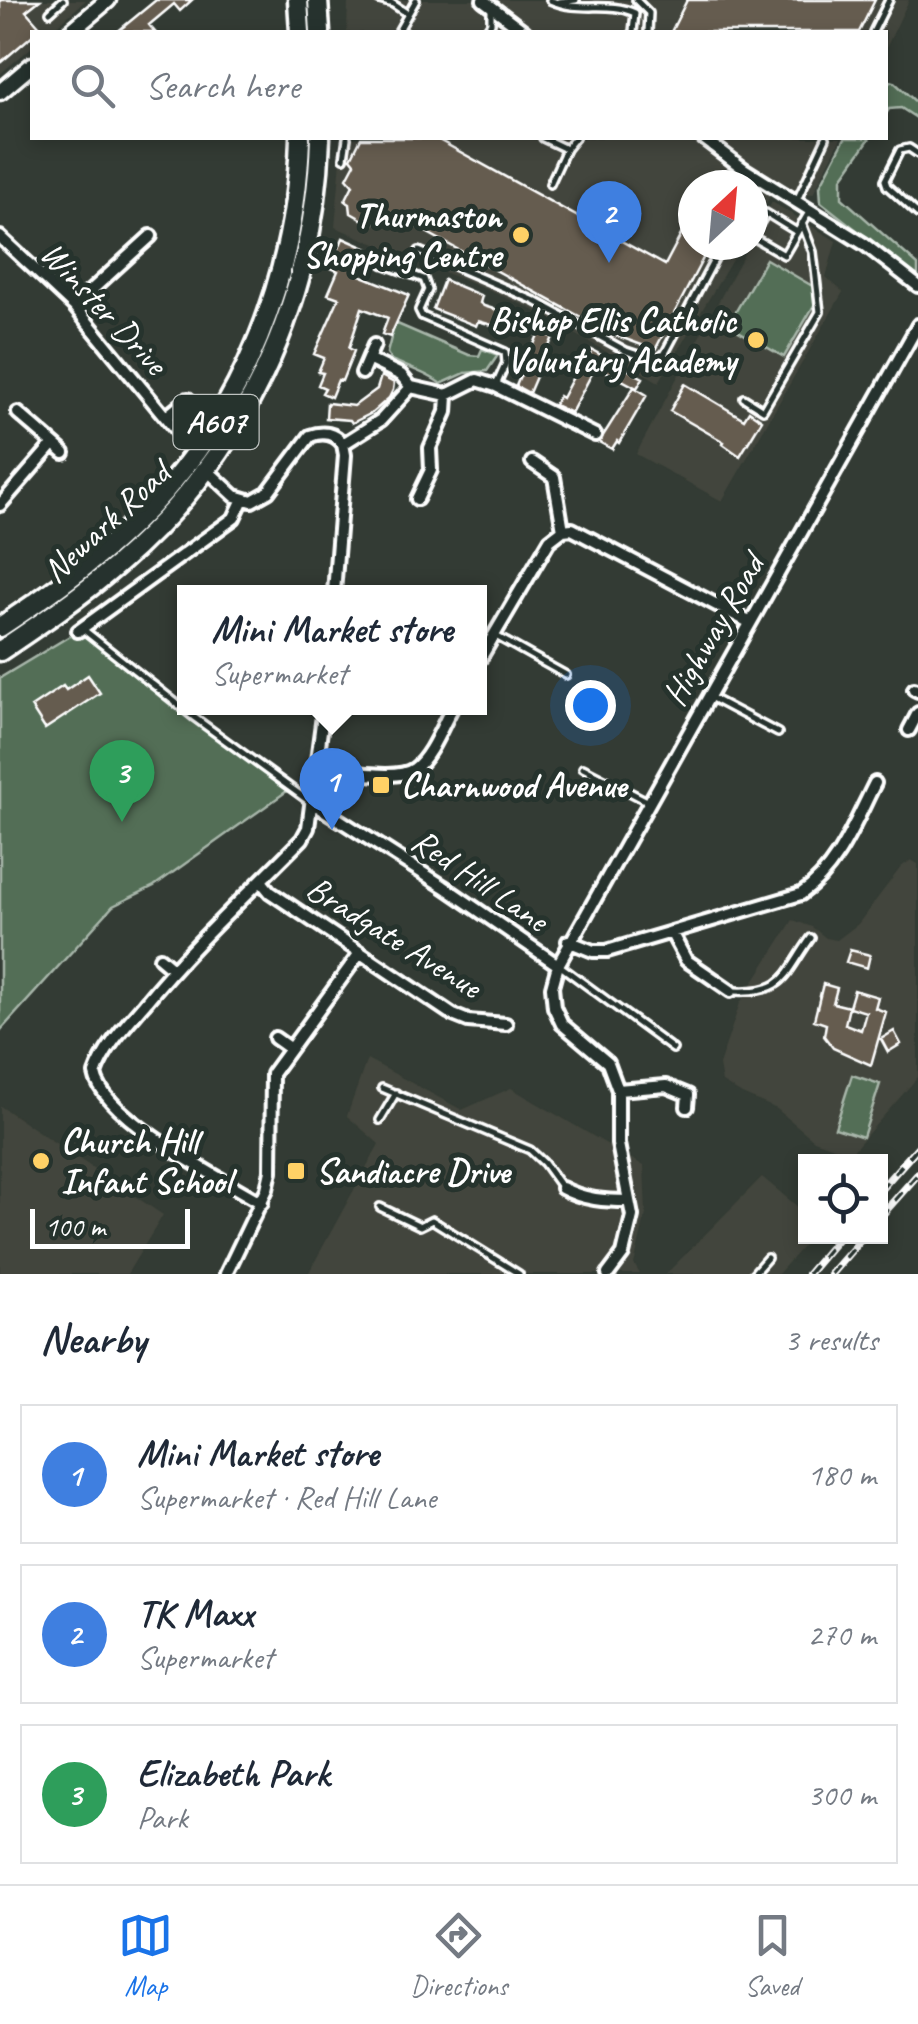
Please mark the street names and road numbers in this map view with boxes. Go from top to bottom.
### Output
street label: Winster Drive [31,232,179,386]
road number: A607 [174,395,258,449]
street label: Newark Road [33,448,183,593]
street label: Highway Road [652,542,777,714]
street label: Red Hill Lane [403,818,559,943]
street label: Bradgate Avenue [298,865,492,1010]

